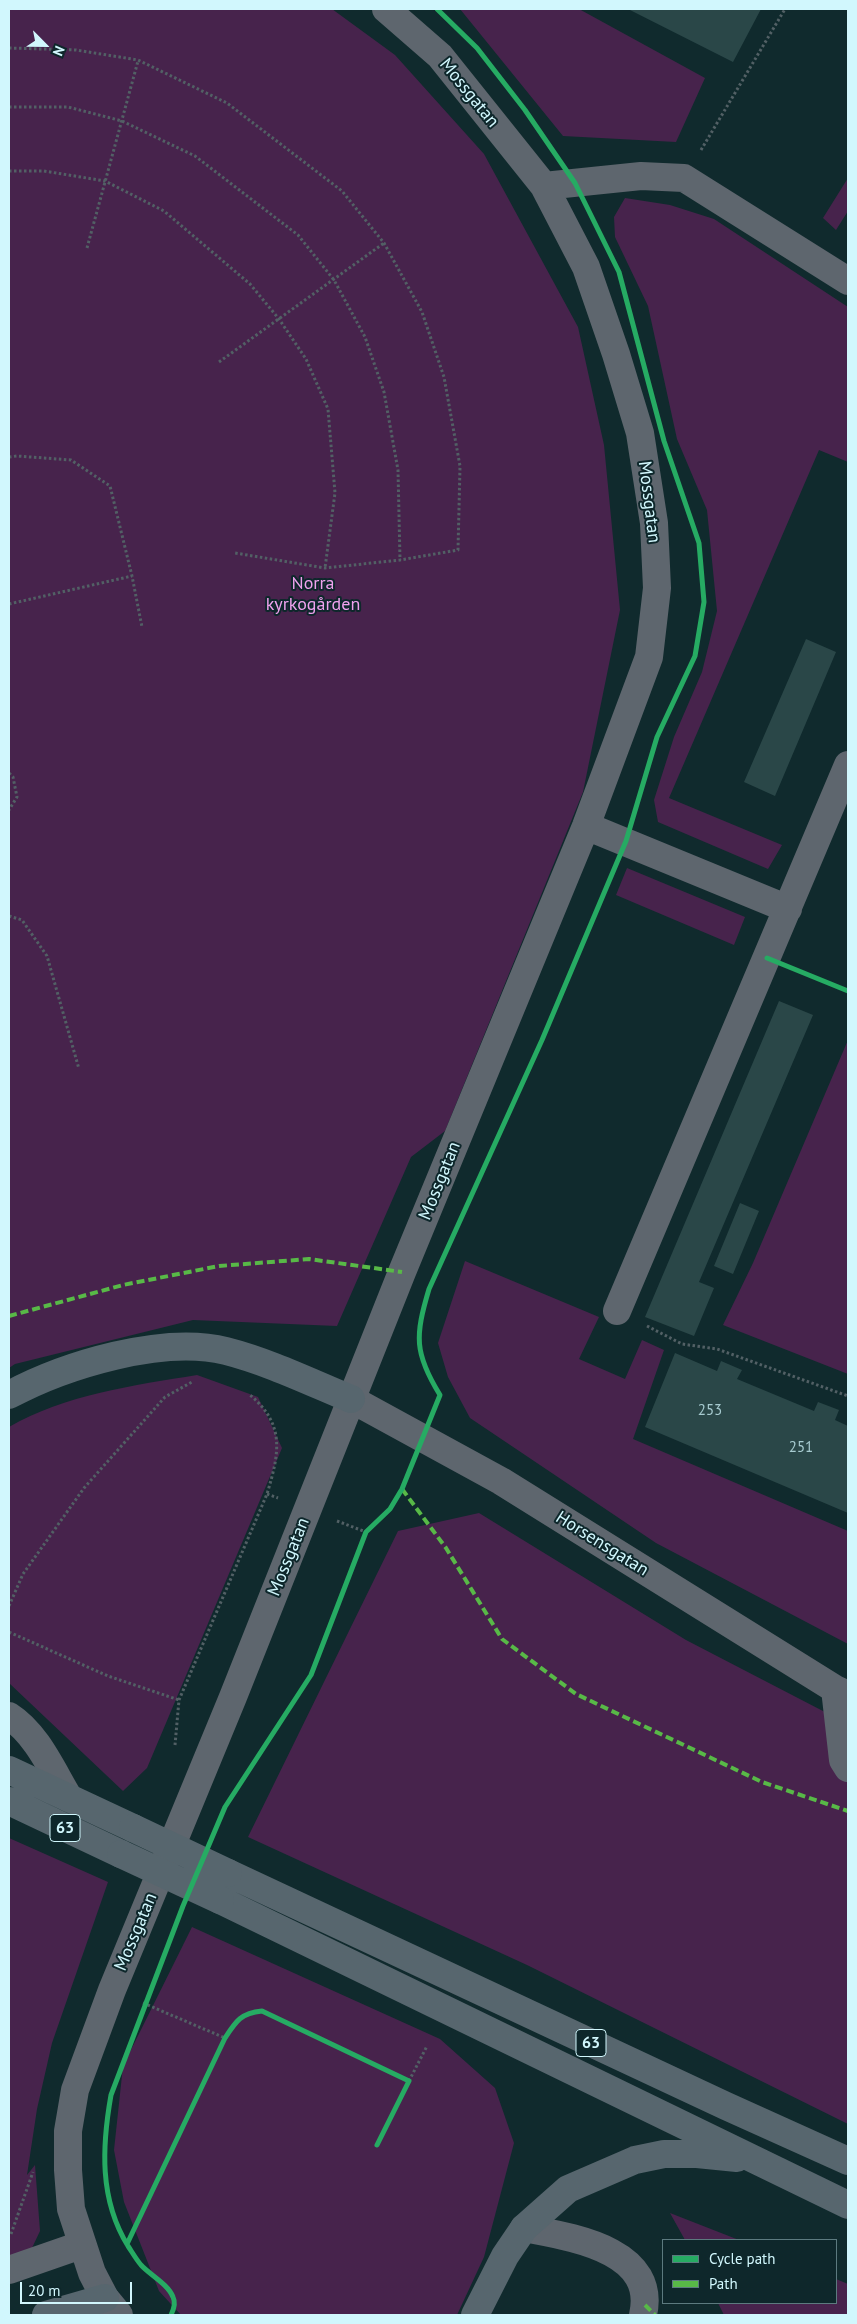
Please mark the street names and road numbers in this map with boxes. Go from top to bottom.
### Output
street label: Mossgatan [435,54,503,132]
street label: Mossgatan [633,460,665,544]
street label: Mossgatan [415,1139,465,1223]
street label: Horsensgatan [552,1507,652,1581]
street label: Mossgatan [264,1515,314,1599]
road number: 63 [50,1815,80,1842]
street label: Mossgatan [110,1890,162,1974]
road number: 63 [576,2030,606,2056]

